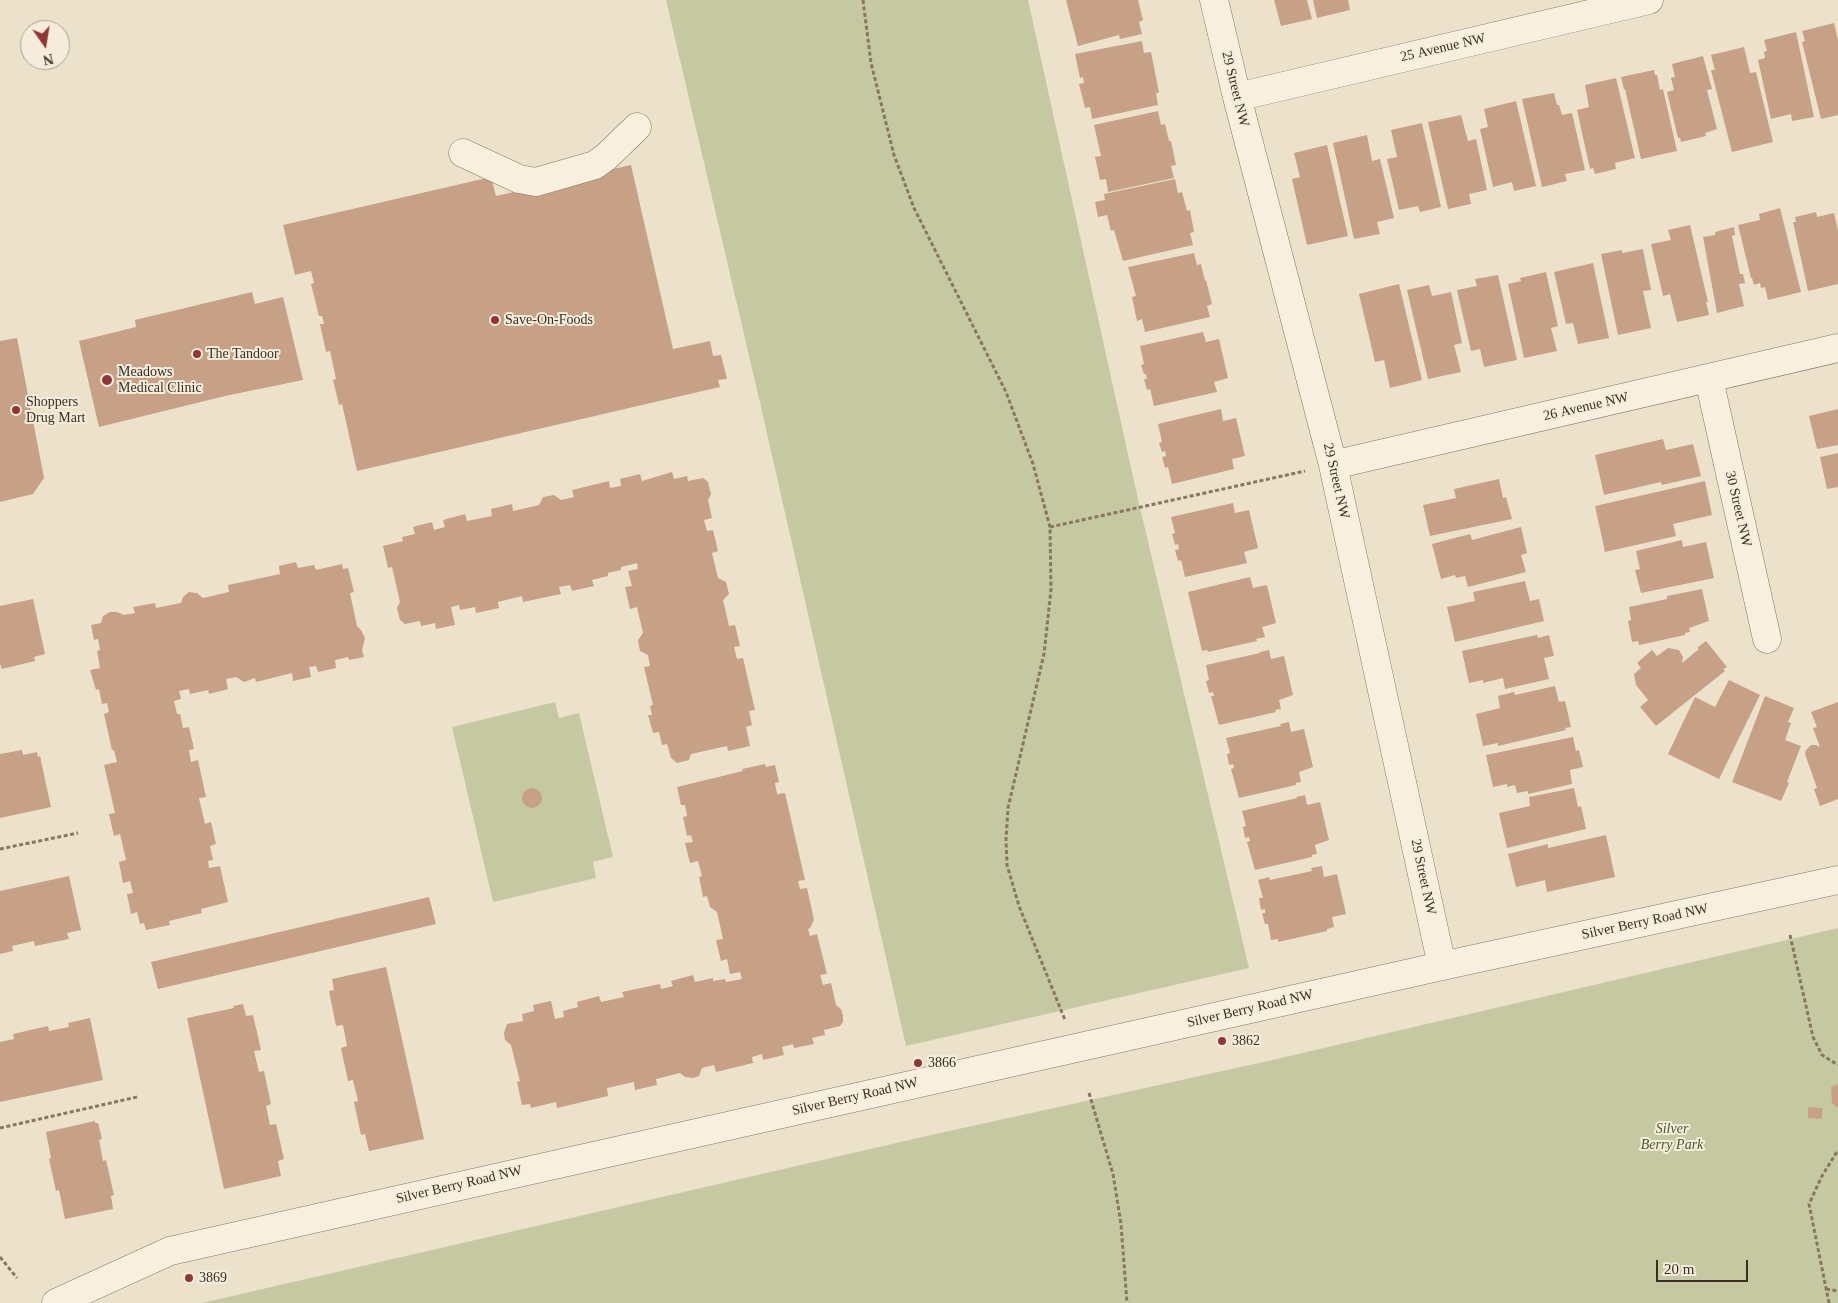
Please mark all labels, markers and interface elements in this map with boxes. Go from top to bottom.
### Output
north arrow [20,20,70,70]
street label: 25 Avenue NW [1399,30,1487,66]
street label: 29 Street NW [1218,50,1252,128]
text: N [42,51,55,68]
place label: Save-On-Foods [505,312,593,328]
marker: Save-On-Foods [489,314,501,326]
place label: The Tandoor [207,346,279,362]
marker: The Tandoor [191,348,203,360]
place label: Meadows Medical Clinic [118,364,202,397]
marker: Meadows Medical Clinic [100,373,114,387]
street label: 26 Avenue NW [1542,389,1630,425]
place label: Shoppers Drug Mart [26,394,85,427]
marker: Shoppers Drug Mart [10,404,22,416]
street label: 29 Street NW [1319,442,1353,520]
street label: 30 Street NW [1721,470,1755,548]
street label: 29 Street NW [1407,838,1439,916]
street label: Silver Berry Road NW [1580,900,1710,944]
street label: Silver Berry Road NW [1185,986,1315,1032]
place label: 3862 [1232,1033,1260,1049]
marker: 3862 [1216,1035,1228,1047]
place label: 3866 [928,1055,956,1071]
marker: 3866 [912,1057,924,1069]
street label: Silver Berry Road NW [790,1074,920,1120]
park label: Silver Berry Park [1641,1121,1703,1154]
street label: Silver Berry Road NW [394,1162,524,1208]
scale bar [1658,1250,1750,1282]
text: 20 m [1664,1261,1694,1277]
place label: 3869 [199,1270,227,1286]
marker: 3869 [183,1272,195,1284]

